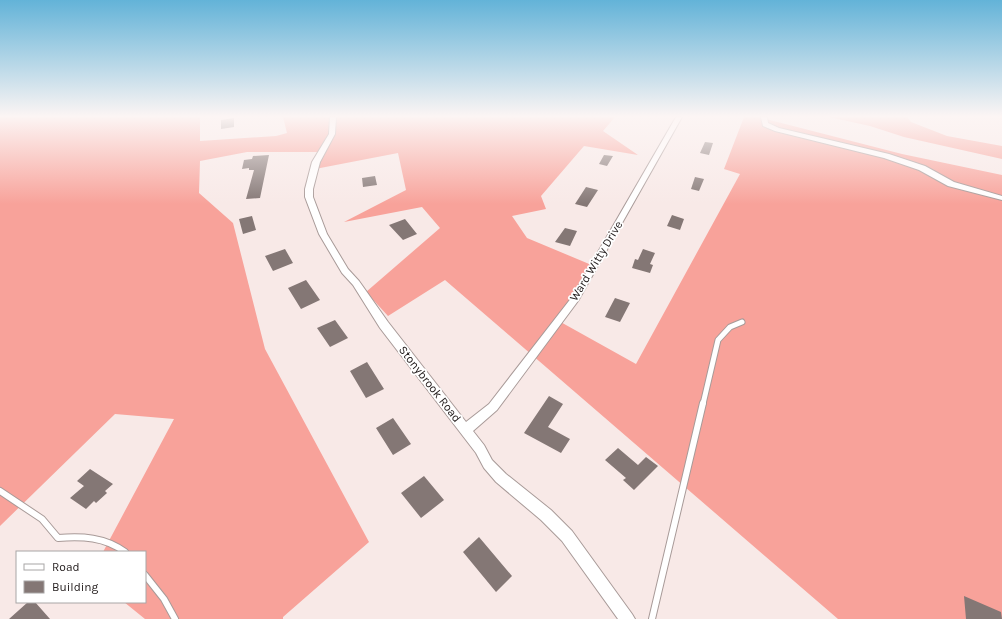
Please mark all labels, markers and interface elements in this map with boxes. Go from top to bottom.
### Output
street label: Ward Witty Drive [567,218,625,304]
street label: Stonybrook Road [396,343,464,425]
legend [16,551,146,603]
text: Road [52,560,80,574]
text: Building [52,580,99,594]

